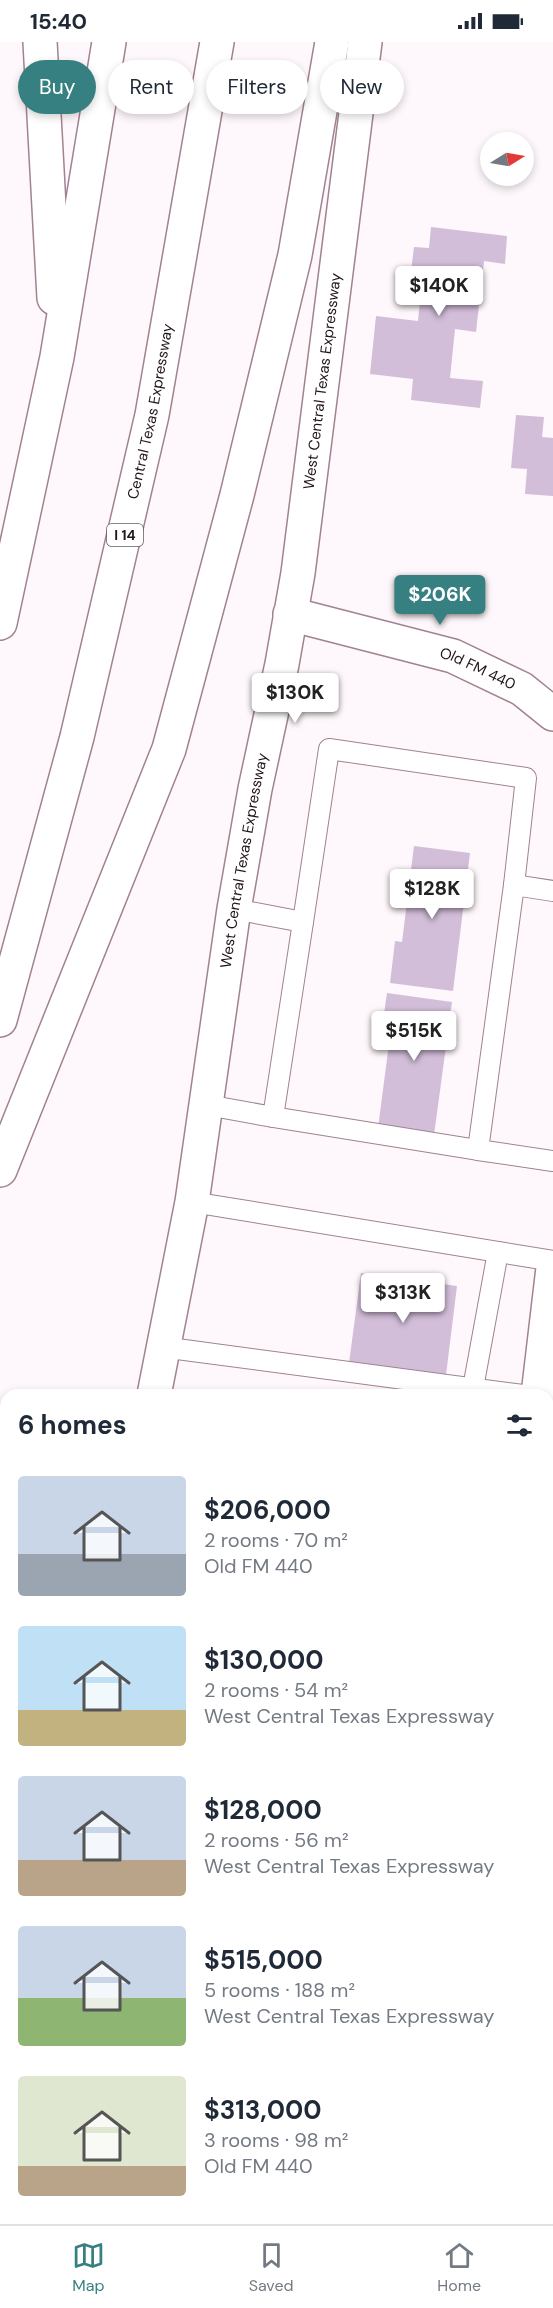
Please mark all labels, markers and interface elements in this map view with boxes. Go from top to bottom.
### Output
text: 15:40 [30,7,87,36]
chip: Buy [18,60,96,114]
chip: Rent [108,60,194,114]
chip: Filters [206,60,308,114]
chip: New [320,60,404,114]
north arrow [480,132,534,186]
map controls [480,132,534,186]
pin: $140K [397,266,481,317]
street label: West Central Texas Expressway [299,271,346,491]
text: $140K [409,272,469,298]
street label: Central Texas Expressway [123,322,178,501]
road number: I 14 [107,524,143,546]
pin: $206K [398,575,482,626]
text: $206K [408,581,472,607]
street label: Old FM 440 [438,643,519,695]
pin: $130K [253,673,337,724]
text: $130K [266,679,324,705]
street label: West Central Texas Expressway [216,751,273,970]
pin: $128K [390,869,474,920]
text: $128K [404,875,460,901]
pin: $515K [372,1011,456,1062]
text: $515K [385,1017,443,1043]
pin: $313K [361,1273,445,1324]
text: $313K [375,1279,431,1305]
text: 6 homes [18,1408,126,1442]
icon: filters [503,1409,536,1442]
text: $206,000 [204,1493,331,1527]
icon: home [66,1500,138,1572]
text: 2 rooms · 70 m² [204,1527,348,1553]
text: Old FM 440 [204,1553,313,1579]
text: $130,000 [204,1643,324,1677]
icon: home [66,1650,138,1722]
text: 2 rooms · 54 m² [204,1677,348,1703]
text: West Central Texas Expressway [204,1703,494,1729]
text: $128,000 [204,1793,322,1827]
icon: home [66,1800,138,1872]
text: 2 rooms · 56 m² [204,1827,349,1853]
text: West Central Texas Expressway [204,1853,494,1879]
text: $515,000 [204,1943,323,1977]
icon: home [66,1950,138,2022]
text: 5 rooms · 188 m² [204,1977,355,2003]
text: West Central Texas Expressway [204,2003,494,2029]
text: $313,000 [204,2093,322,2127]
icon: home [66,2100,138,2172]
text: 3 rooms · 98 m² [204,2127,348,2153]
text: Old FM 440 [204,2153,313,2179]
tab: Map [72,2239,105,2296]
tab: Saved [249,2239,294,2296]
tab: Home [437,2239,481,2296]

